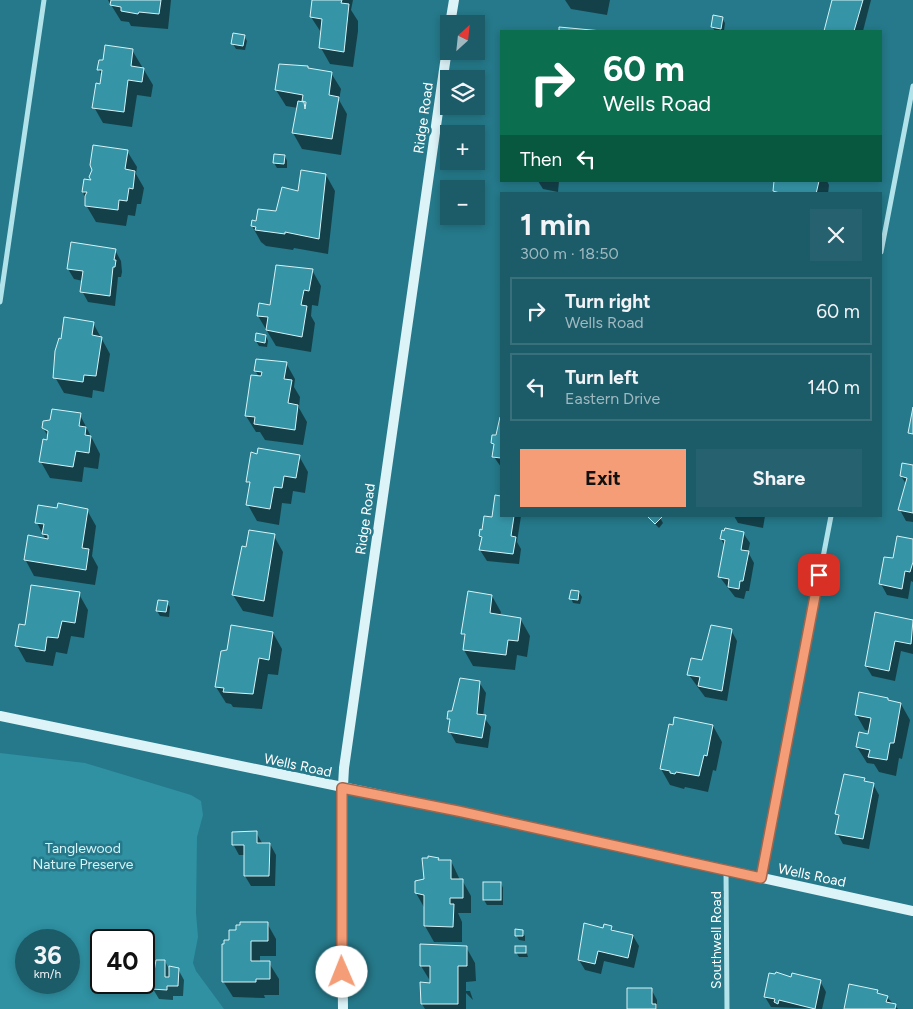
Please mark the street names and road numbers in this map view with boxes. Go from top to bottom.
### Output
street label: Ridge Road [410,81,437,155]
street label: Ridge Road [352,482,379,556]
street label: Wells Road [262,750,333,781]
street label: Wells Road [776,860,847,891]
street label: Southwell Road [708,891,725,989]

